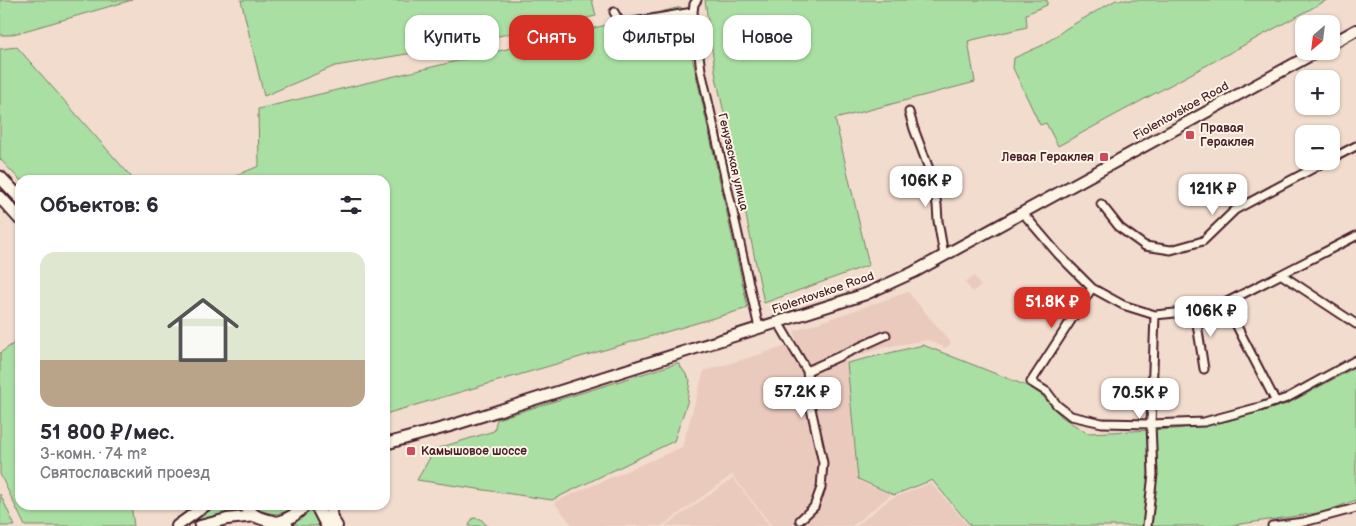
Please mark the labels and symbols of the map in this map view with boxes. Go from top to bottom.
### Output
north arrow [1295,15,1340,60]
street label: Fiolentovskoe Road [1131,78,1231,143]
street label: Генуэзская улица [714,112,752,212]
place label: Правая Гераклея [1200,121,1254,150]
marker: Правая Гераклея [1184,129,1196,141]
place label: Левая Гераклея [1001,150,1094,165]
marker: Левая Гераклея [1098,151,1110,163]
pin: 106K ₽ [885,166,967,208]
pin: 121K ₽ [1172,174,1254,216]
street label: Fiolentovskoe Road [770,268,876,317]
pin: 51.8K ₽ [1006,286,1098,329]
pin: 106K ₽ [1170,296,1252,338]
pin: 57.2K ₽ [756,376,848,419]
pin: 70.5K ₽ [1094,378,1186,420]
place label: Камышовое шоссе [421,444,527,459]
marker: Камышовое шоссе [405,445,417,457]

